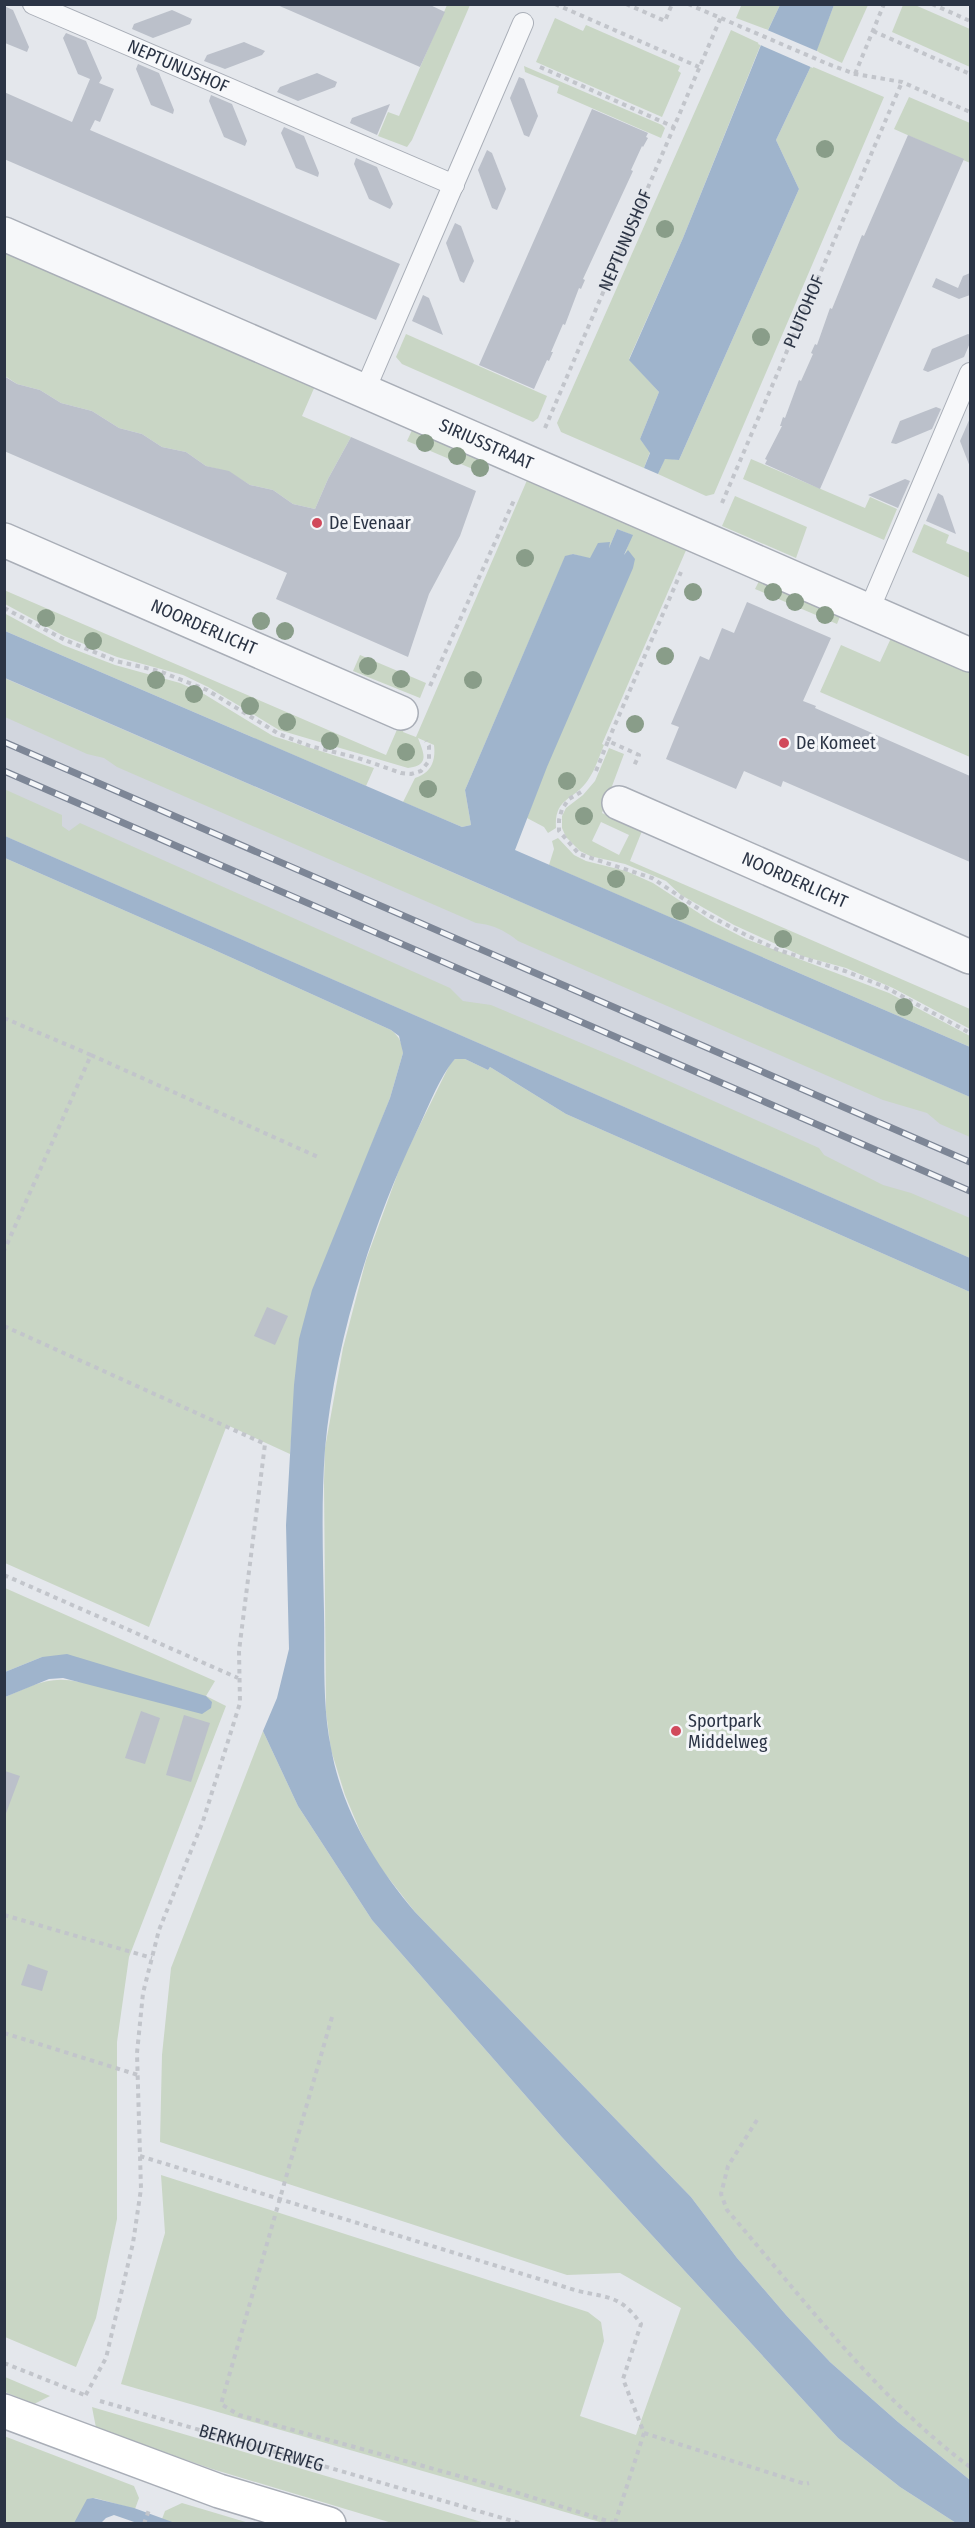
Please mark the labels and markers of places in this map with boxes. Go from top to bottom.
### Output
place label: De Evenaar [329,512,412,534]
marker: De Evenaar [310,516,324,530]
place label: De Komeet [796,732,876,754]
marker: De Komeet [777,736,791,750]
place label: Sportpark Middelweg [688,1710,768,1753]
marker: Sportpark Middelweg [669,1724,683,1738]

